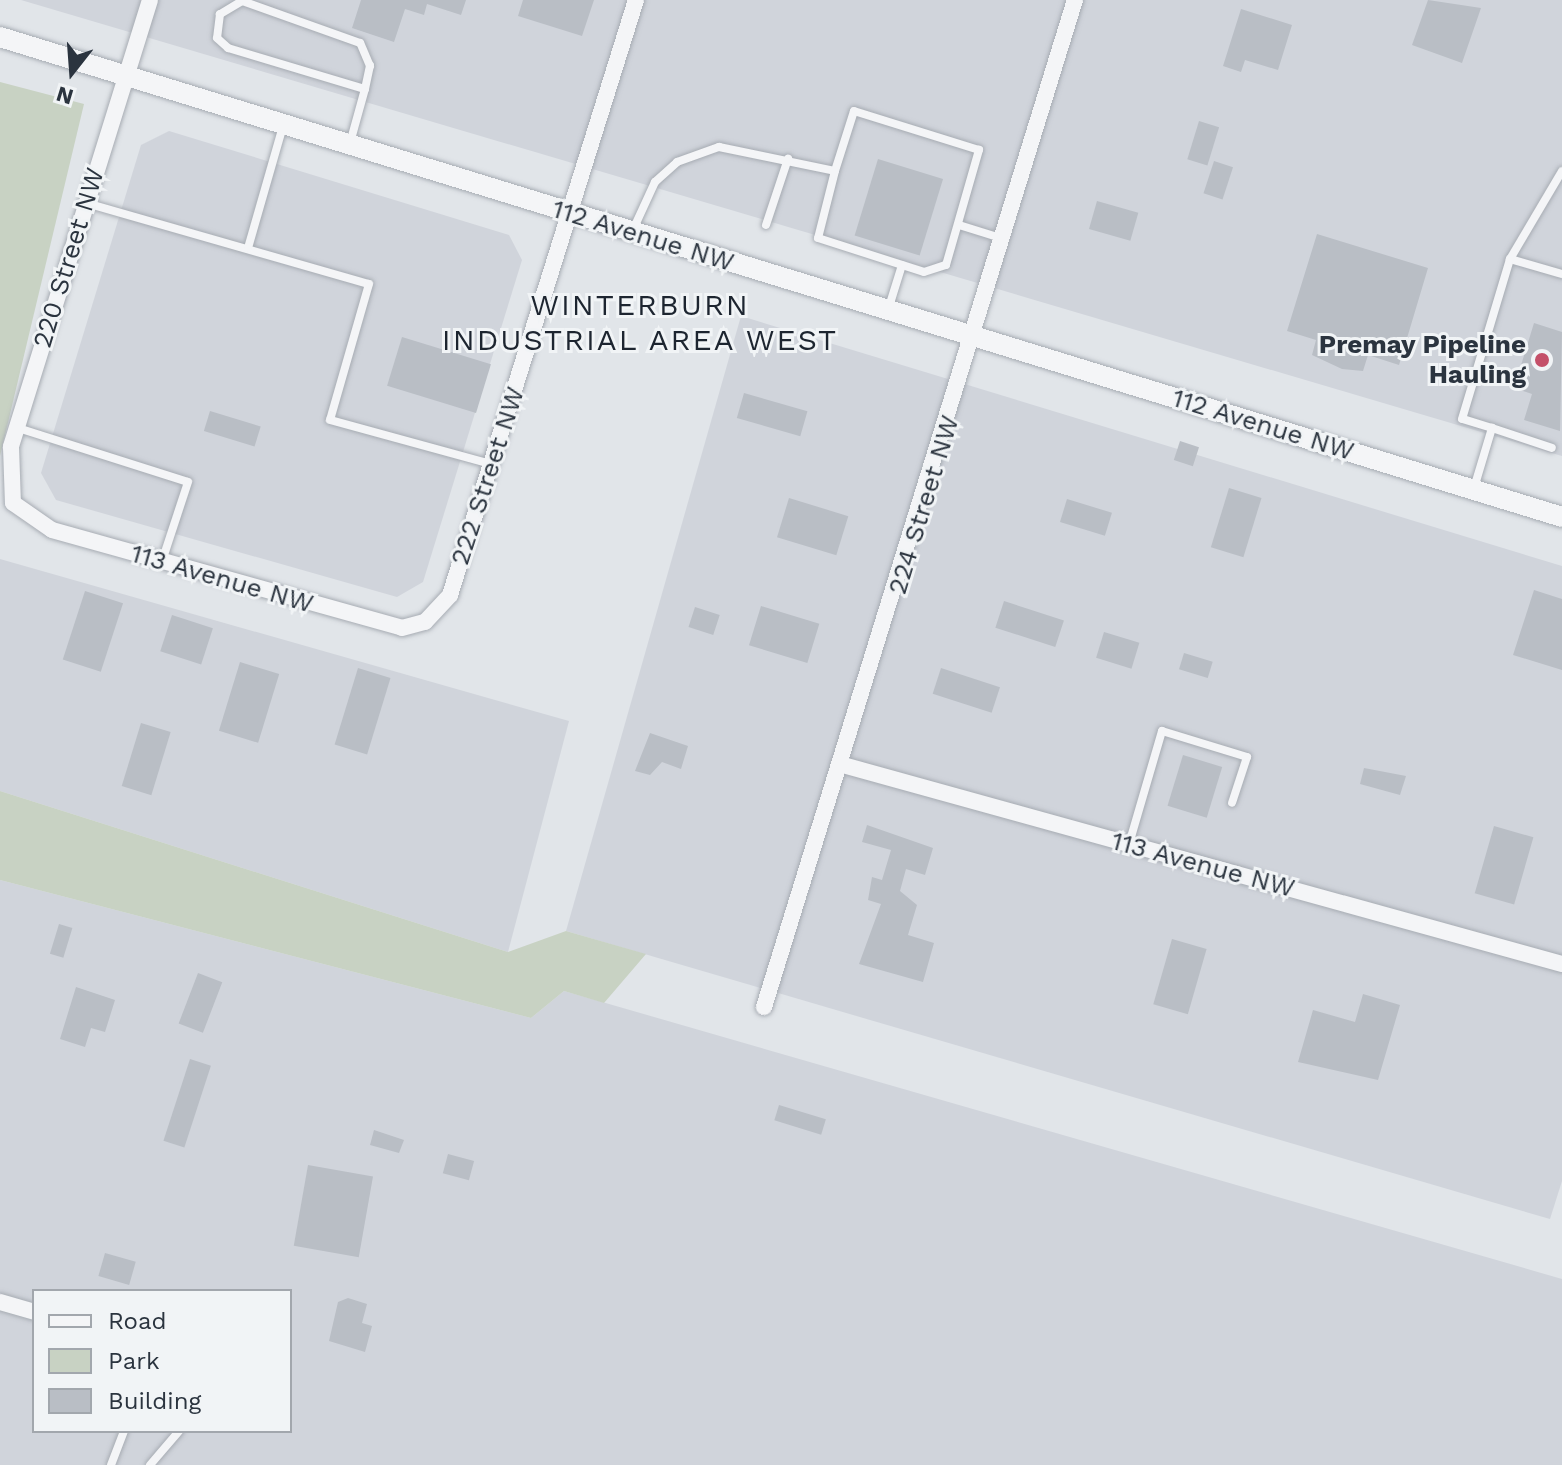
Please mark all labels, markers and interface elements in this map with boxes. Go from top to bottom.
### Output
north arrow [32,32,112,112]
text: N [53,81,76,110]
street label: 220 Street NW [27,164,111,352]
street label: 112 Avenue NW [548,193,738,279]
district label: WINTERBURN INDUSTRIAL AREA WEST [440,287,840,358]
place label: Premay Pipeline Hauling [1318,329,1526,390]
marker: Premay Pipeline Hauling [1533,351,1551,369]
street label: 112 Avenue NW [1168,382,1358,468]
street label: 222 Street NW [444,383,532,569]
street label: 224 Street NW [882,412,966,598]
street label: 113 Avenue NW [127,538,317,620]
street label: 113 Avenue NW [1108,825,1298,905]
legend [32,1289,292,1433]
text: Road [108,1307,167,1335]
text: Park [108,1347,160,1375]
text: Building [108,1387,201,1415]

